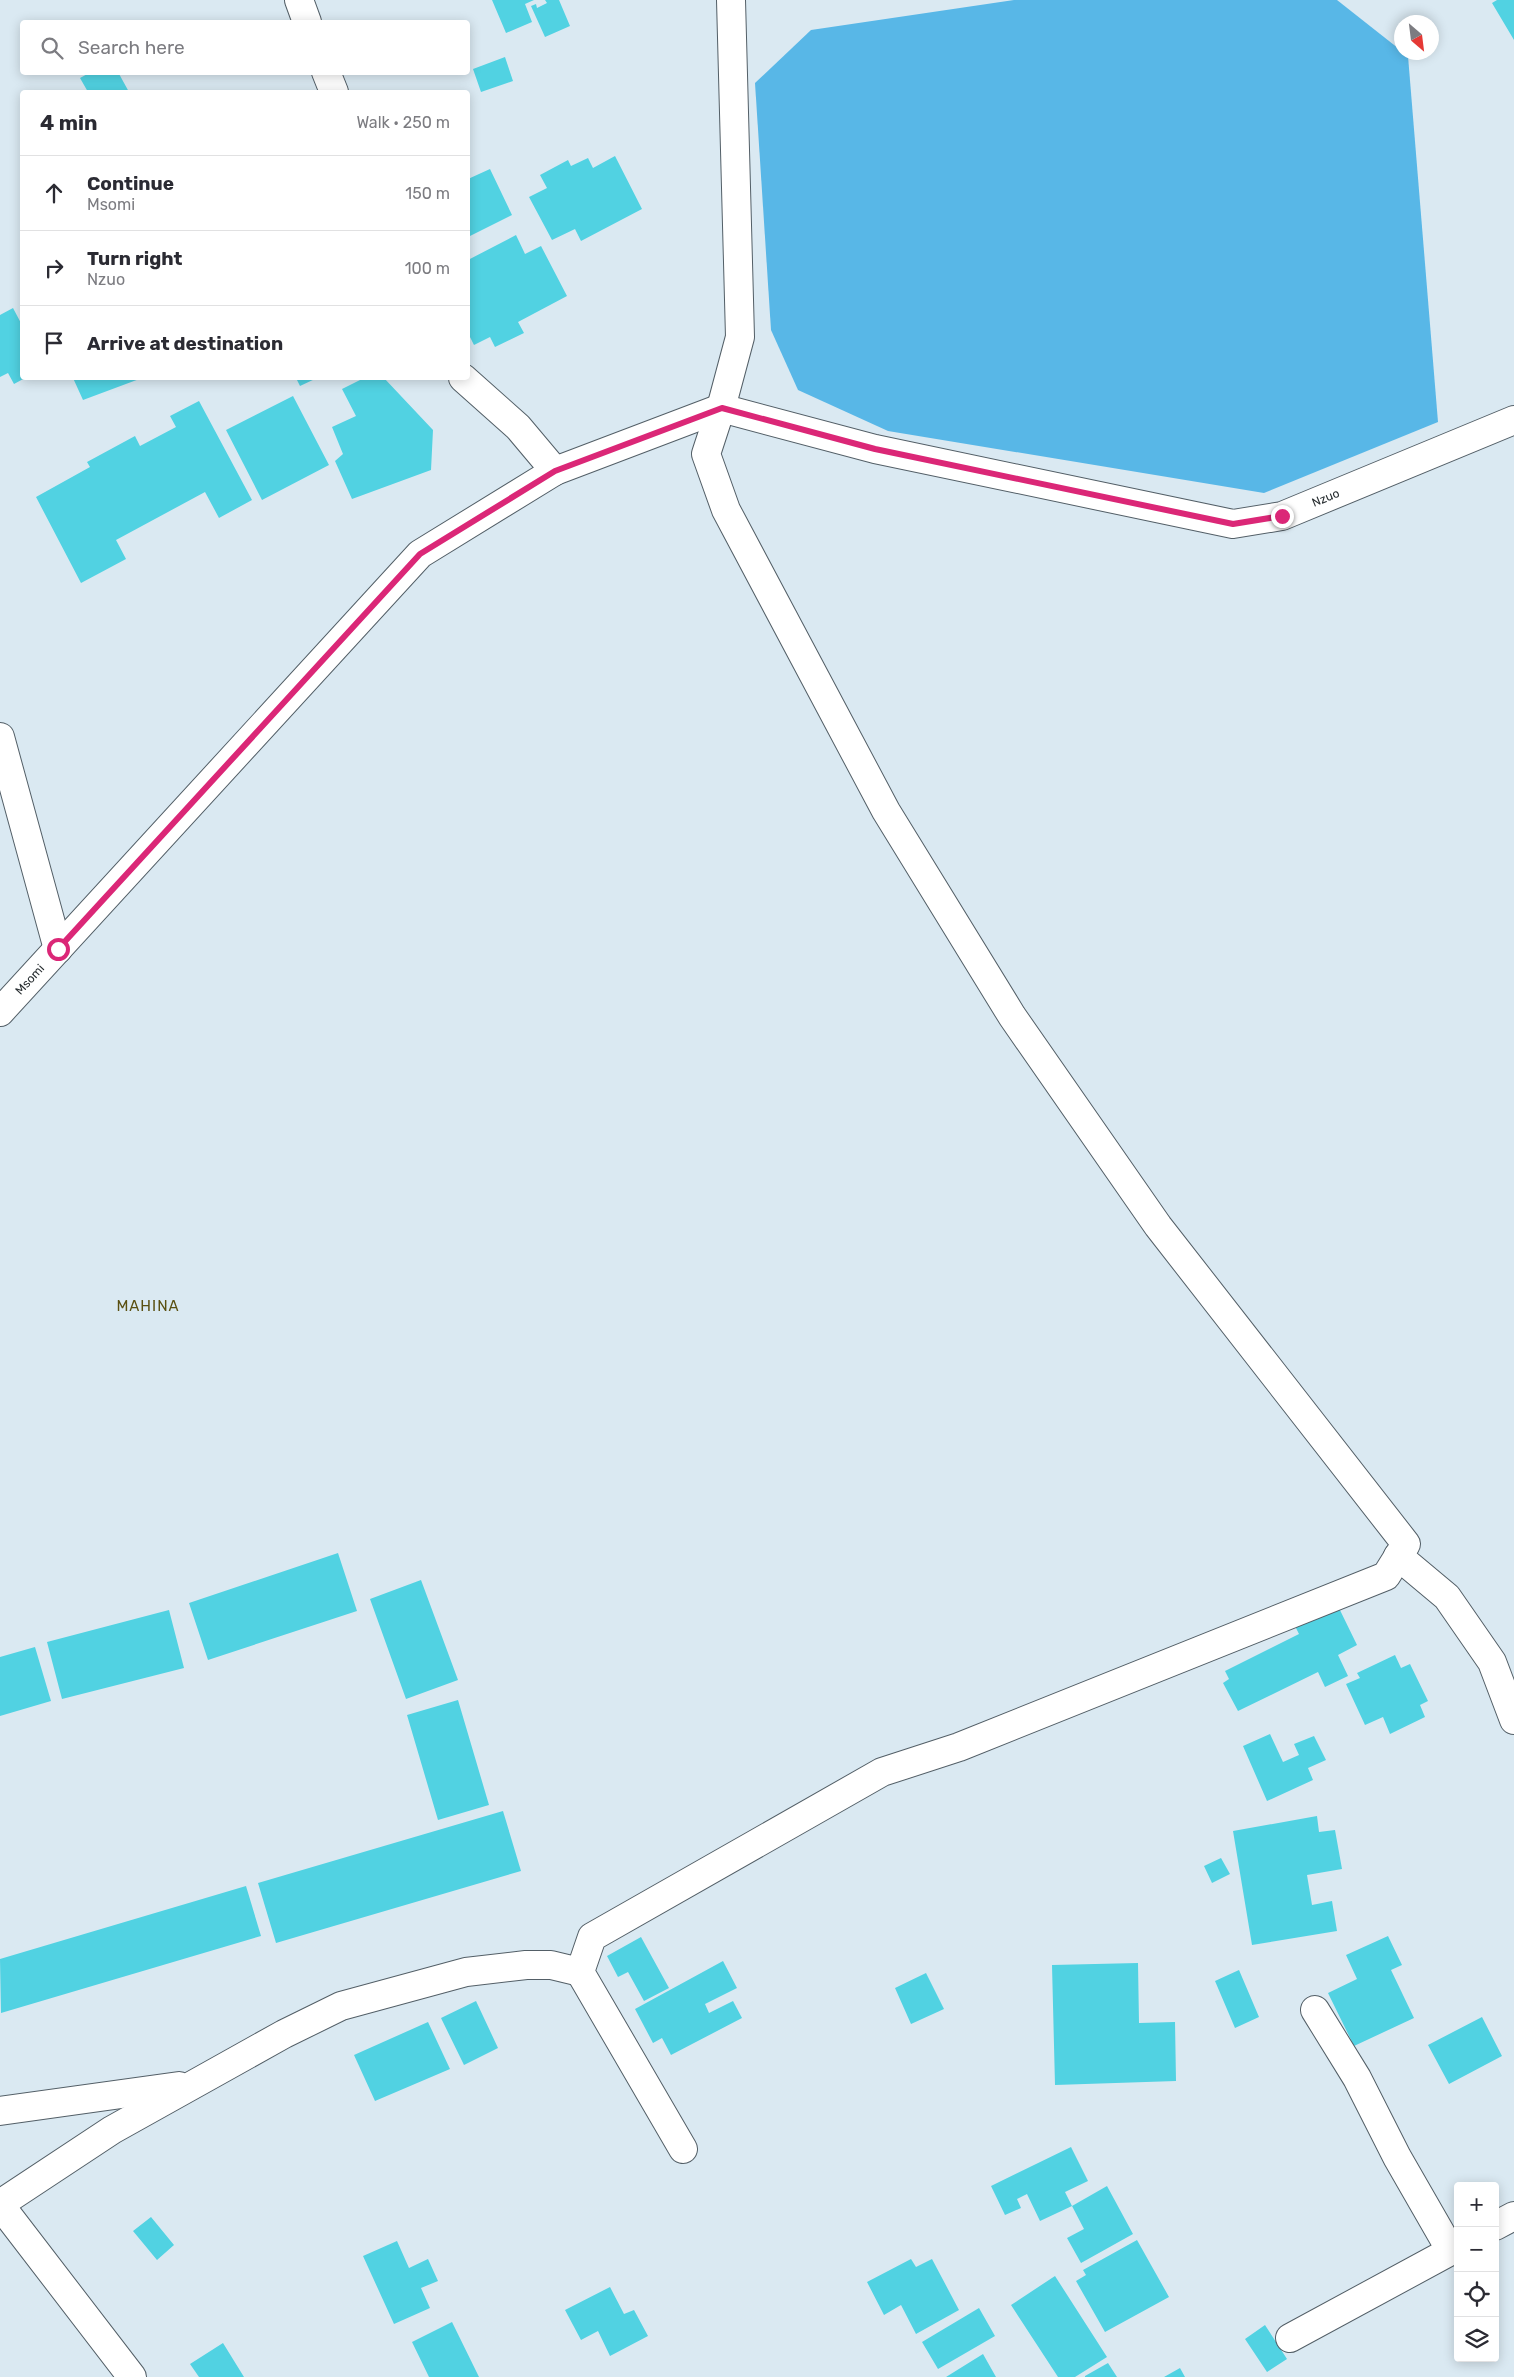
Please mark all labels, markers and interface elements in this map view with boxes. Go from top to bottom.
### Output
north arrow [1394,15,1439,60]
search box [20,20,470,75]
icon: search [38,34,66,62]
text: Search here [78,36,185,59]
text: 4 min [40,110,98,135]
text: Walk · 250 m [356,113,450,132]
text: Continue [87,172,174,195]
icon: ahead [40,179,68,207]
text: 150 m [405,184,450,203]
text: Msomi [87,195,135,214]
text: Turn right [87,247,182,270]
icon: right [40,254,68,282]
text: 100 m [405,259,450,278]
text: Nzuo [87,270,125,289]
icon: arrive [40,329,68,357]
text: Arrive at destination [87,332,283,355]
street label: Nzuo [1310,486,1342,510]
route end [1271,505,1294,528]
route start [47,938,70,961]
street label: Msomi [12,961,47,998]
district label: MAHINA [116,1297,180,1315]
map controls [1454,2182,1499,2362]
button: + [1454,2182,1499,2227]
button: − [1454,2227,1499,2272]
button: locate [1454,2272,1499,2317]
button: layers [1454,2317,1499,2362]

